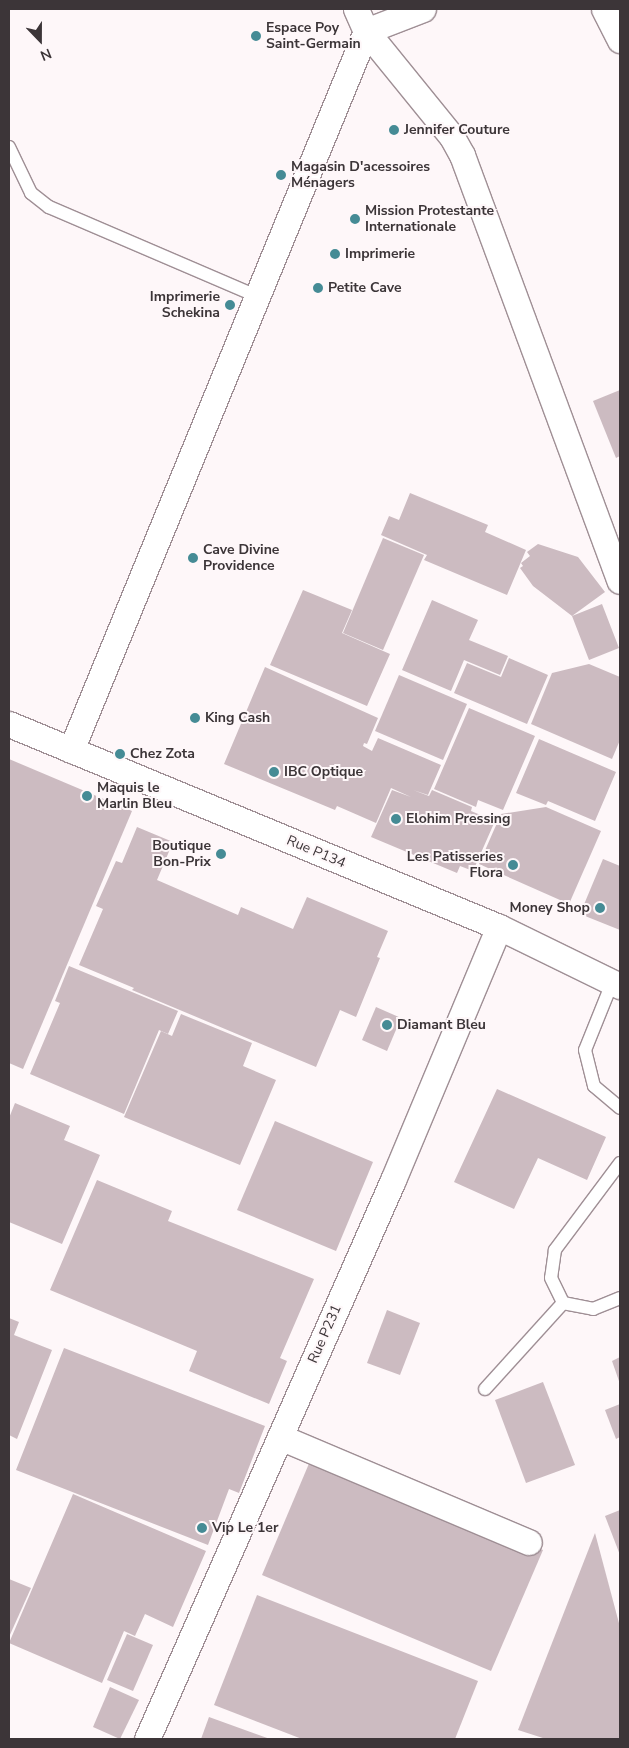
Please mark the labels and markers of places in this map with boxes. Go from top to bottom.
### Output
place label: Espace Poy Saint-Germain [266,20,361,52]
marker: Espace Poy Saint-Germain [250,30,262,42]
place label: Jennifer Couture [404,122,510,138]
marker: Jennifer Couture [388,124,400,136]
place label: Magasin D'acessoires Ménagers [291,159,430,192]
marker: Magasin D'acessoires Ménagers [275,169,287,181]
place label: Mission Protestante Internationale [365,203,494,236]
marker: Mission Protestante Internationale [349,213,361,225]
place label: Imprimerie [345,246,415,262]
marker: Imprimerie [329,248,341,260]
place label: Petite Cave [328,280,402,296]
marker: Petite Cave [312,282,324,294]
place label: Imprimerie Schekina [150,289,220,322]
marker: Imprimerie Schekina [224,299,236,311]
place label: Cave Divine Providence [203,542,279,574]
marker: Cave Divine Providence [187,552,199,564]
place label: King Cash [205,710,270,726]
marker: King Cash [189,712,201,724]
place label: Chez Zota [130,746,195,762]
marker: Chez Zota [114,748,126,760]
place label: IBC Optique [284,764,363,780]
marker: IBC Optique [268,766,280,778]
place label: Maquis le Marlin Bleu [97,780,172,812]
marker: Maquis le Marlin Bleu [81,790,93,802]
place label: Elohim Pressing [406,811,510,827]
marker: Elohim Pressing [390,813,402,825]
place label: Boutique Bon-Prix [152,838,211,870]
marker: Boutique Bon-Prix [215,848,227,860]
place label: Les Patisseries Flora [407,849,503,882]
marker: Les Patisseries Flora [507,859,519,871]
place label: Money Shop [509,900,590,916]
marker: Money Shop [594,902,606,914]
place label: Diamant Bleu [397,1017,486,1033]
marker: Diamant Bleu [381,1019,393,1031]
place label: Vip Le 1er [212,1520,278,1536]
marker: Vip Le 1er [196,1522,208,1534]

